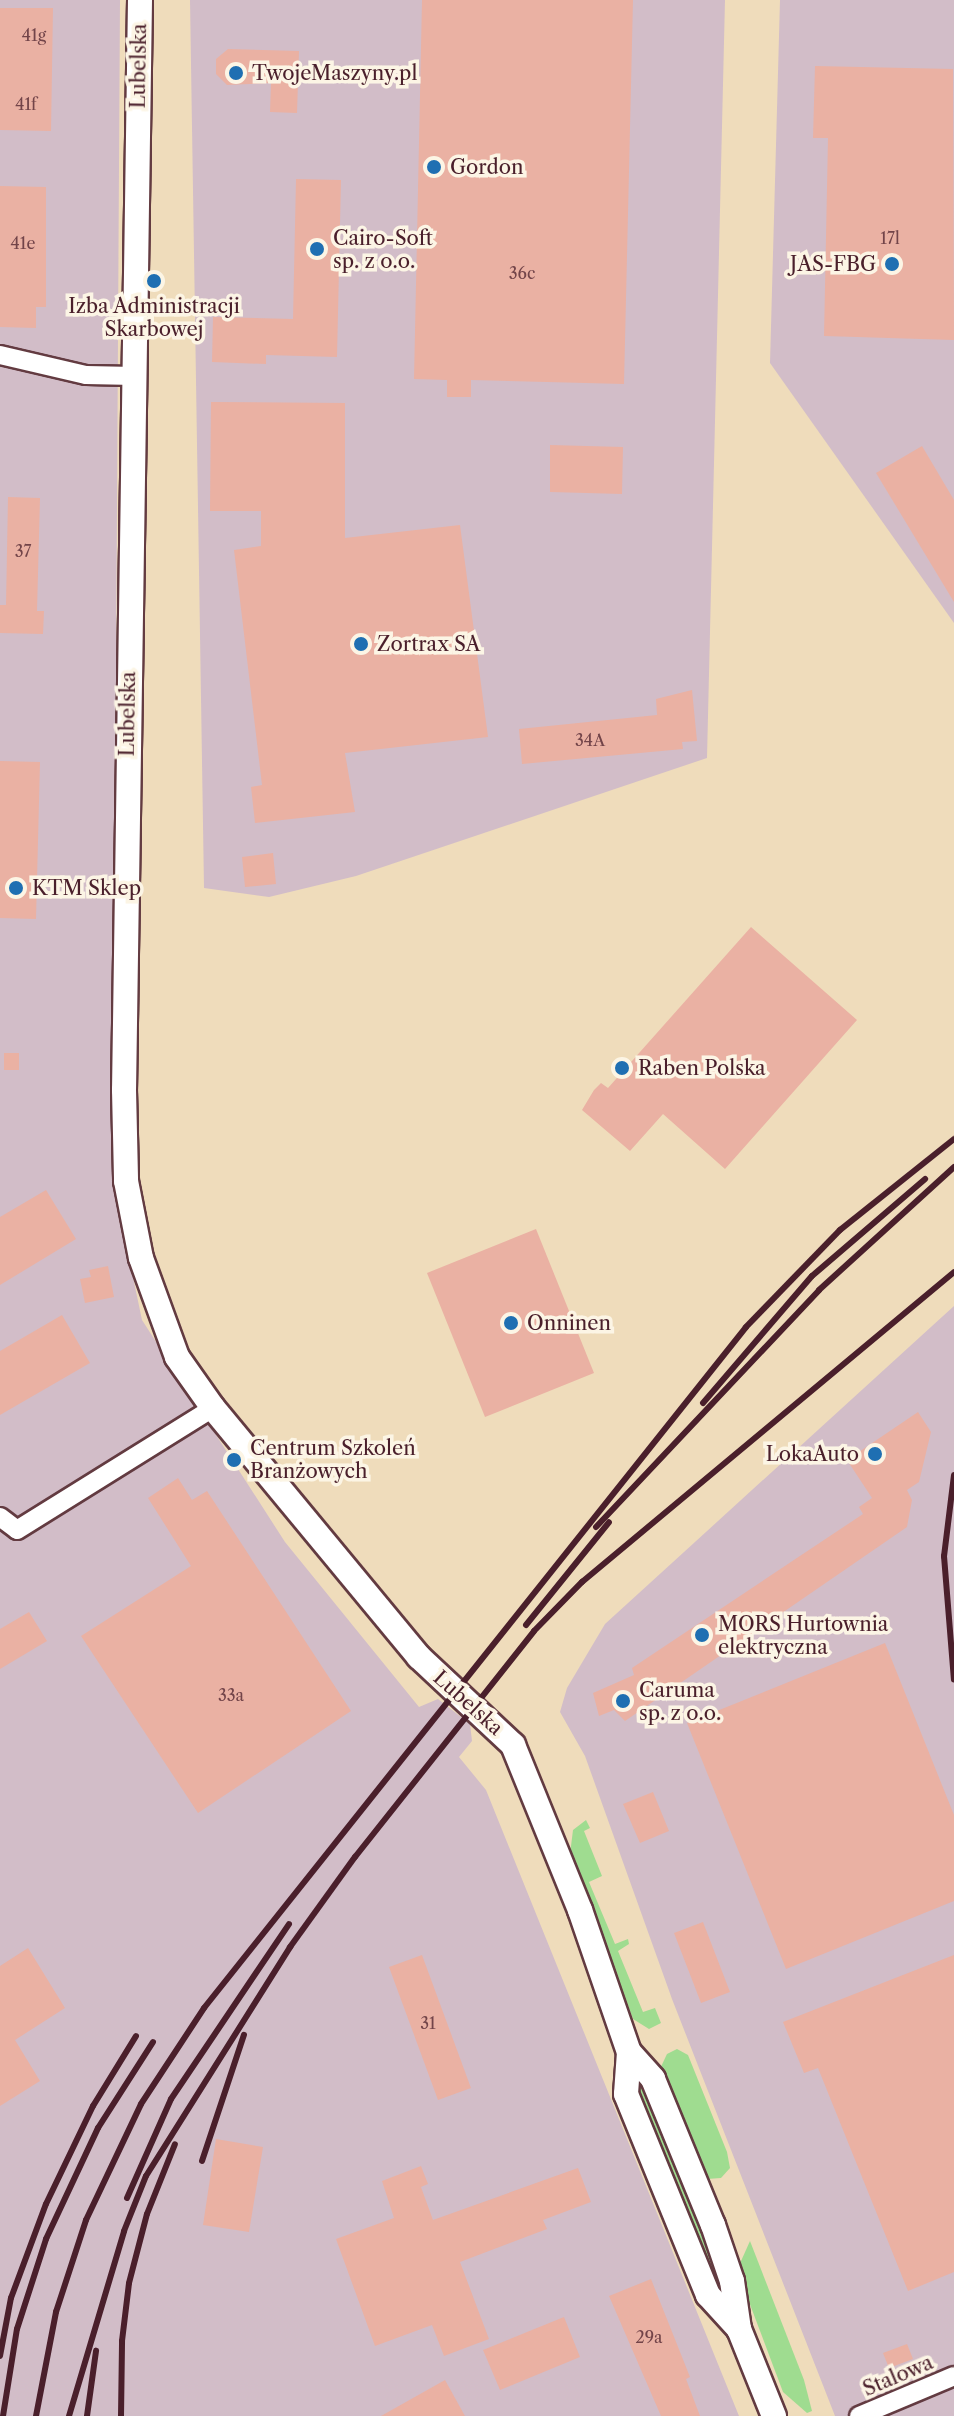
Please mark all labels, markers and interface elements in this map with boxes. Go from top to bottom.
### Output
street label: Lubelska [126,23,152,109]
house number: 41g [22,25,46,45]
place label: TwojeMaszyny.pl [252,61,417,85]
marker: TwojeMaszyny.pl [227,64,245,82]
house number: 41f [15,94,37,114]
place label: Gordon [450,155,523,179]
marker: Gordon [425,158,443,176]
place label: Cairo-Soft sp. z o.o. [333,226,433,273]
house number: 17l [880,228,900,248]
house number: 41e [11,233,35,253]
marker: Cairo-Soft sp. z o.o. [308,240,326,258]
place label: JAS-FBG [790,252,876,276]
marker: JAS-FBG [883,255,901,273]
house number: 36c [509,263,535,283]
marker: Izba Administracji Skarbowej [145,272,163,290]
place label: Izba Administracji Skarbowej [68,294,240,341]
house number: 37 [15,541,31,561]
place label: Zortrax SA [377,632,481,656]
marker: Zortrax SA [352,635,370,653]
street label: Lubelska [115,671,141,757]
house number: 34A [575,730,605,750]
place label: KTM Sklep [32,876,141,900]
marker: KTM Sklep [7,879,25,897]
place label: Raben Polska [638,1056,766,1080]
marker: Raben Polska [613,1059,631,1077]
place label: Onninen [527,1311,611,1335]
marker: Onninen [502,1314,520,1332]
place label: Centrum Szkoleń Branżowych [250,1436,416,1483]
place label: LokaAuto [766,1442,859,1466]
marker: LokaAuto [866,1445,884,1463]
marker: Centrum Szkoleń Branżowych [225,1451,243,1469]
place label: MORS Hurtownia elektryczna [718,1612,888,1659]
marker: MORS Hurtownia elektryczna [693,1626,711,1644]
street label: Lubelska [428,1666,508,1740]
place label: Caruma sp. z o.o. [639,1678,721,1725]
house number: 33a [218,1685,244,1705]
marker: Caruma sp. z o.o. [614,1692,632,1710]
house number: 31 [420,2013,436,2033]
house number: 29a [635,2327,663,2347]
street label: Stalowa [859,2351,937,2401]

